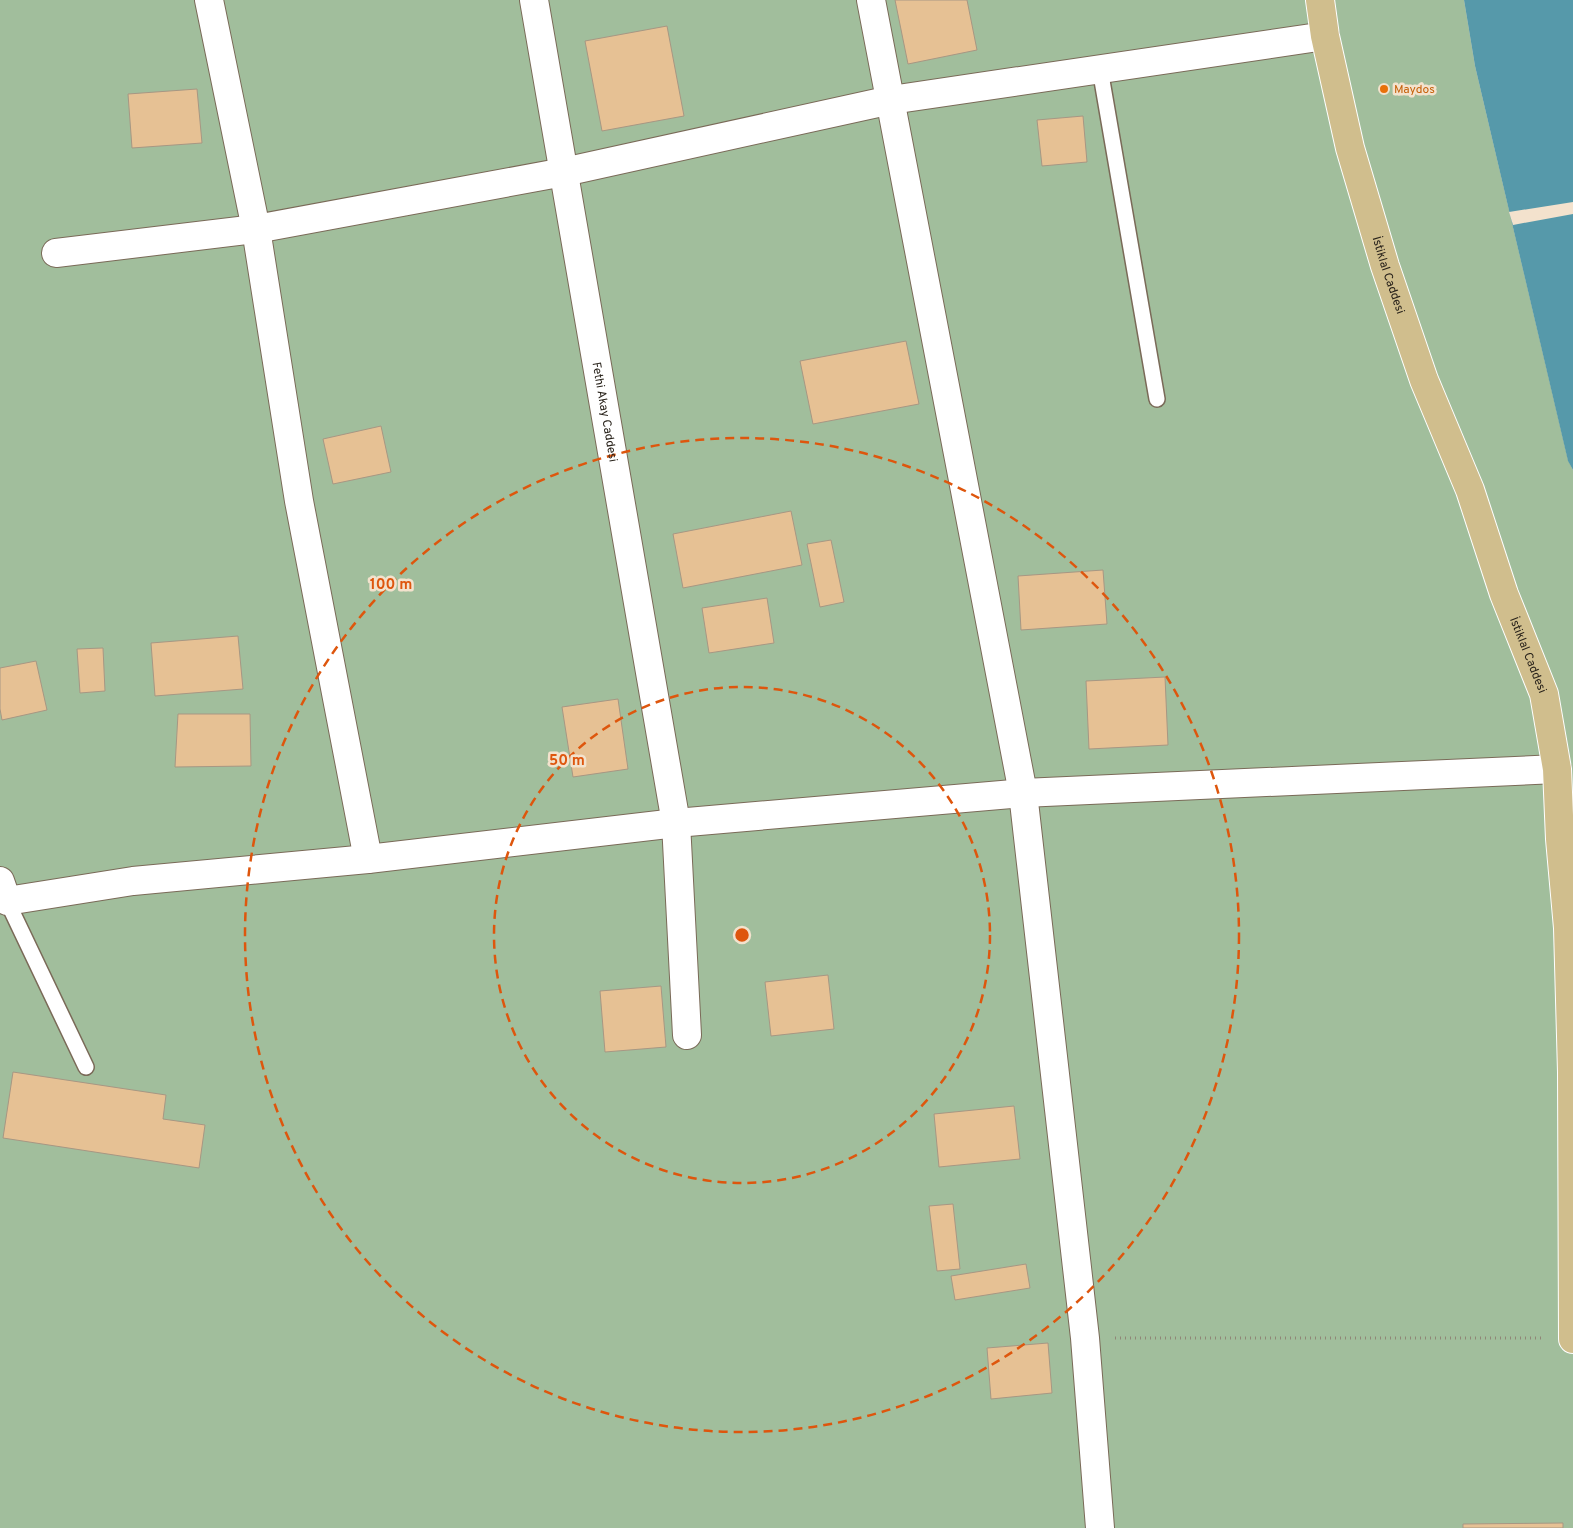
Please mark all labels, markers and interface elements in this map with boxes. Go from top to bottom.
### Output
place label: Maydos [1394,82,1435,98]
marker: Maydos [1378,83,1390,95]
street label: İstiklal Caddesi [1368,235,1408,316]
street label: Fethi Akay Caddesi [588,361,621,463]
text: 100 m [370,576,412,595]
street label: İstiklal Caddesi [1505,615,1550,696]
text: 50 m [549,752,585,771]
centre of rings [733,926,751,944]

